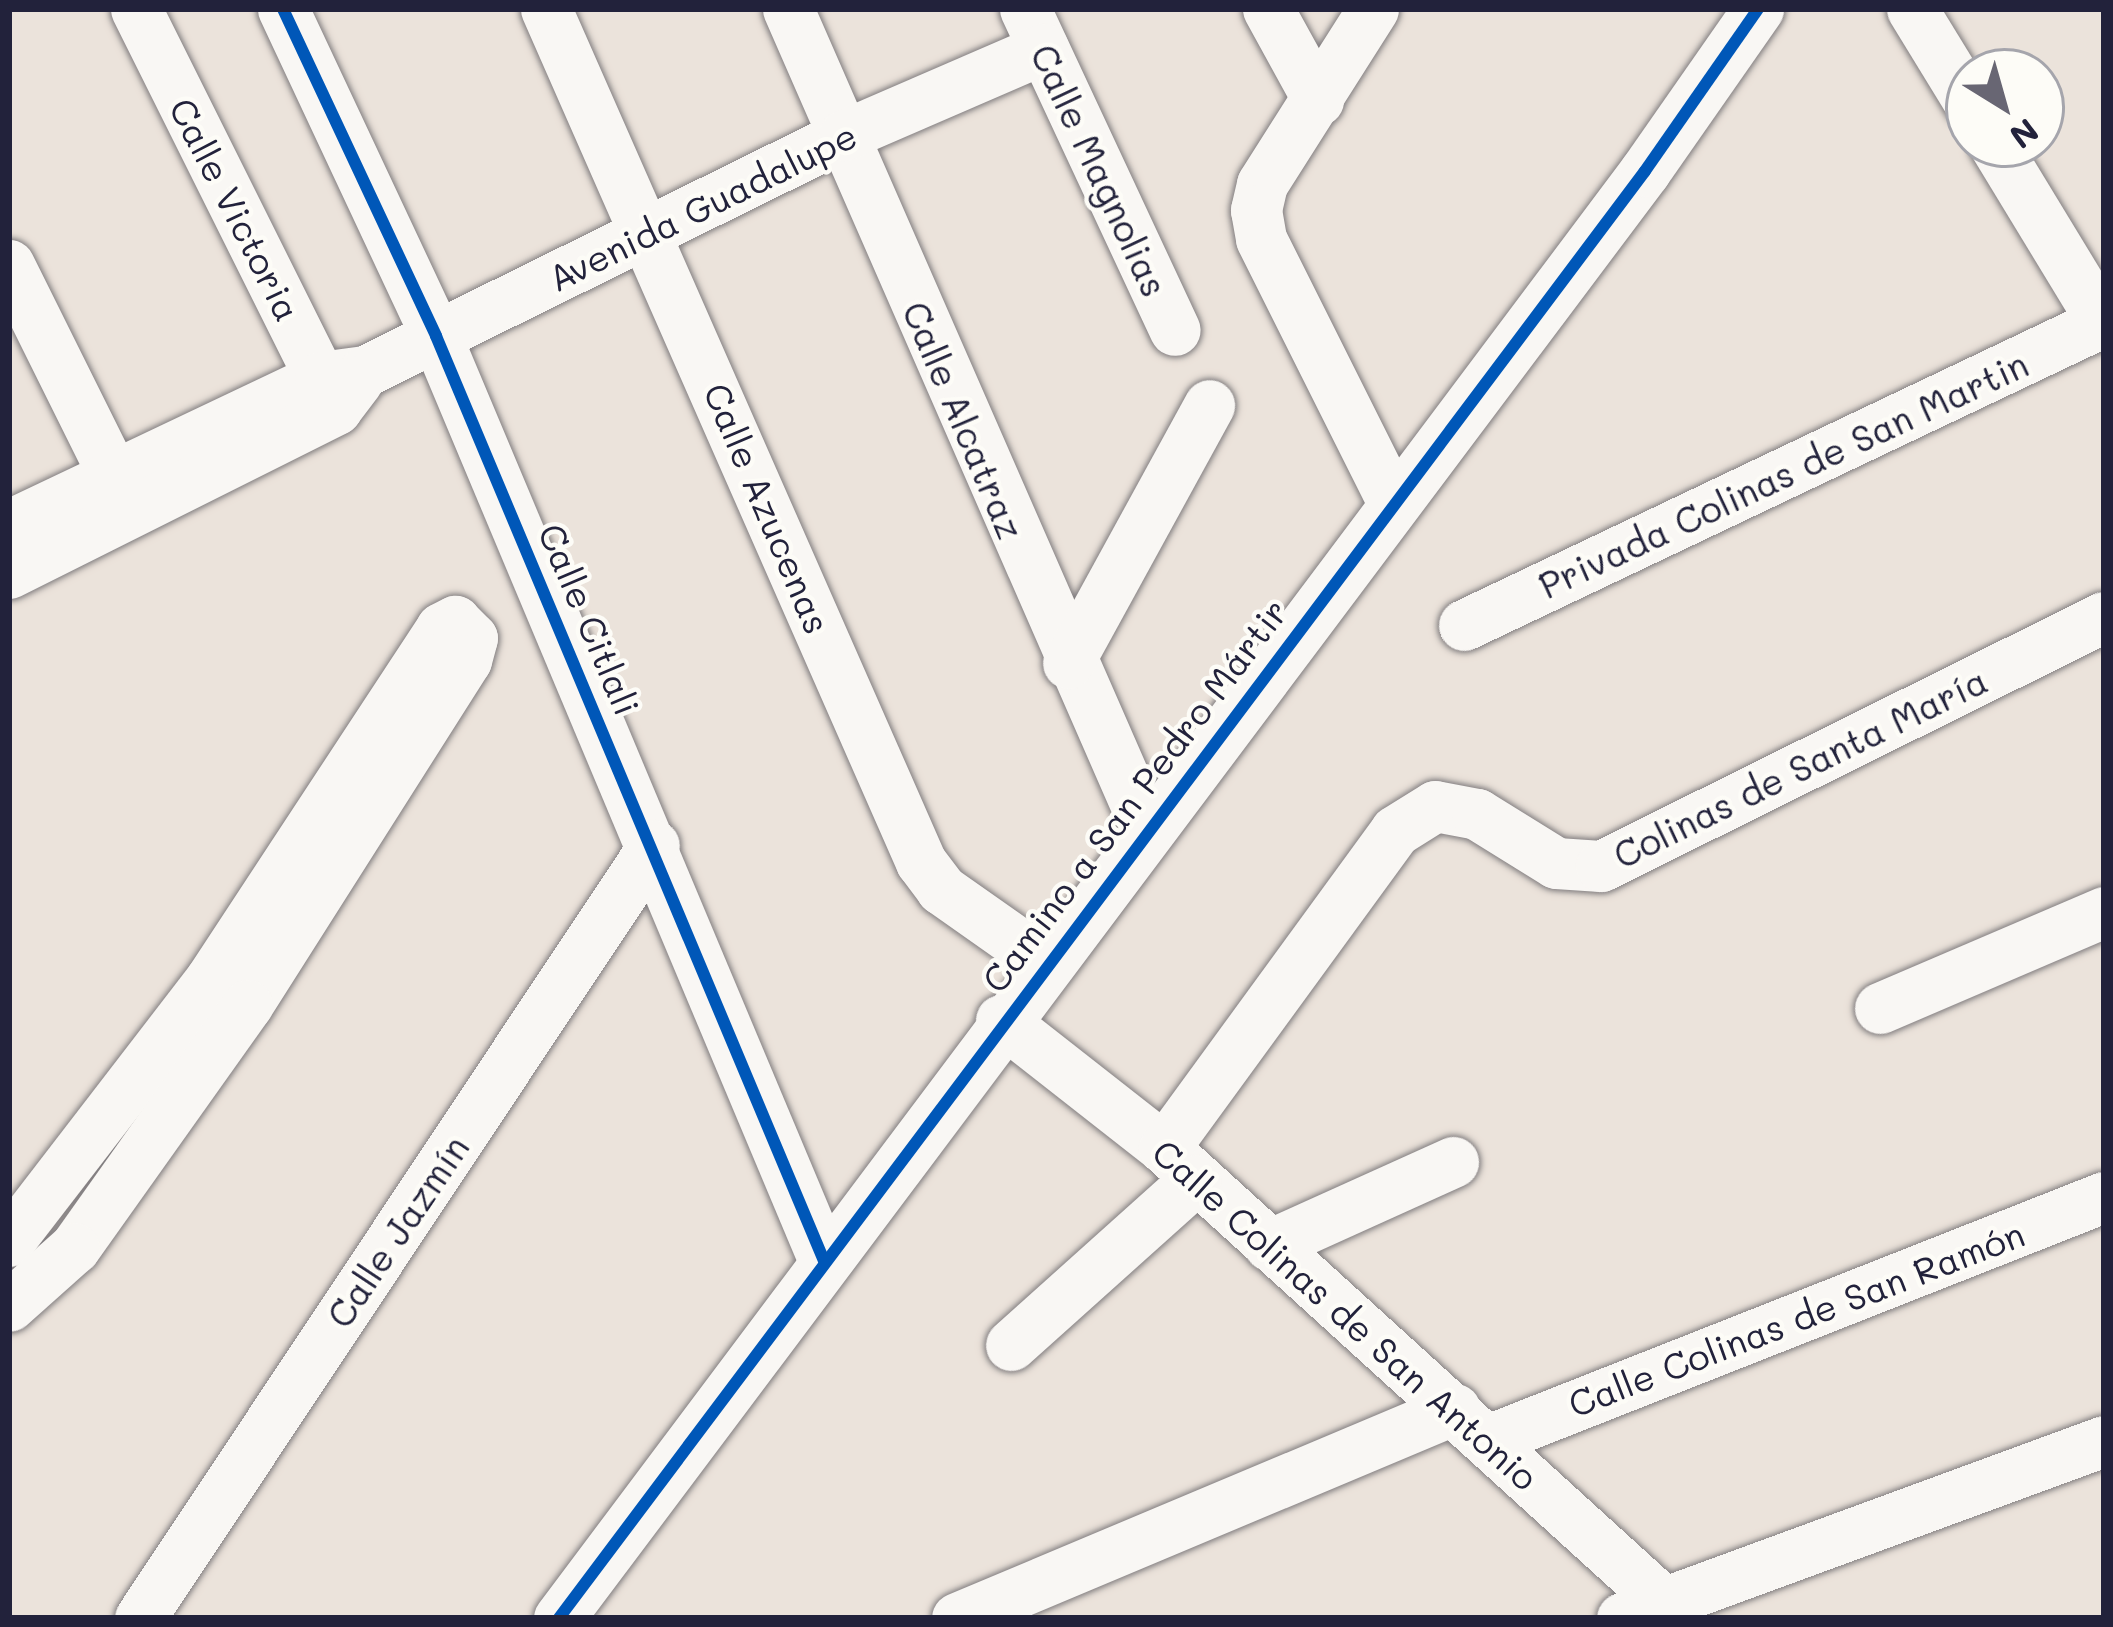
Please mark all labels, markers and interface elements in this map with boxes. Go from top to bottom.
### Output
street label: Calle Magnolias [1023,37,1177,303]
north arrow [1945,48,2065,168]
street label: Calle Victoria [161,90,311,328]
text: N [2002,110,2048,159]
street label: Avenida Guadalupe [541,113,863,299]
street label: Calle Alcatraz [895,295,1033,545]
street label: Privada Colinas de San Martin [1532,341,2034,607]
street label: Calle Azucenas [696,376,840,640]
street label: Calle Citlali [530,517,650,721]
street label: Camino a San Pedro Mártir [972,590,1296,1000]
street label: Colinas de Santa María [1606,658,1994,876]
street label: Calle Jazmín [317,1127,477,1335]
street label: Calle Colinas de San Antonio [1144,1129,1548,1499]
street label: Calle Colinas de San Ramón [1562,1211,2030,1425]

